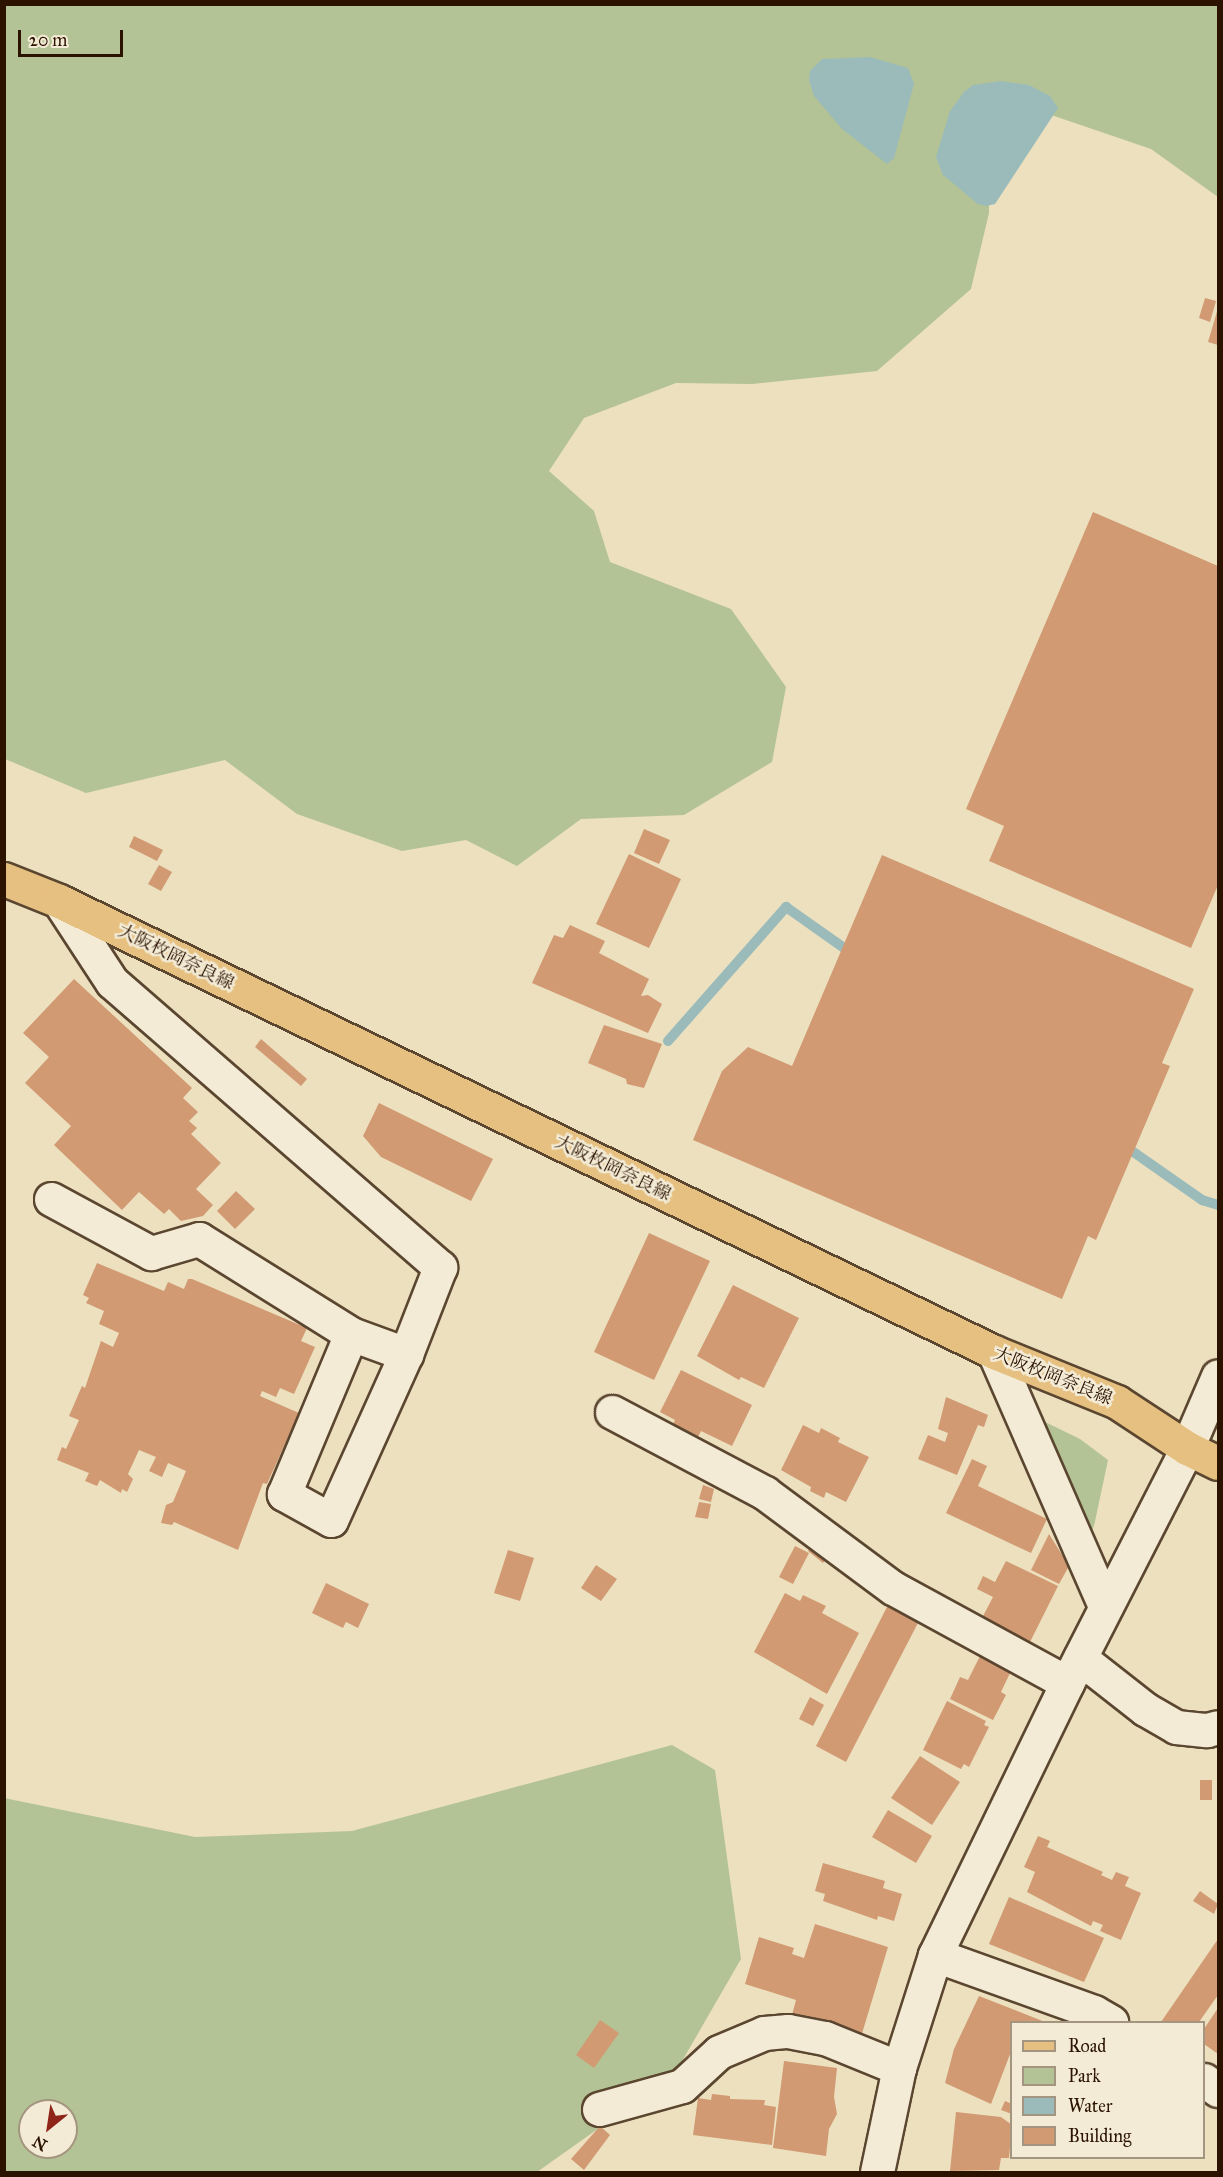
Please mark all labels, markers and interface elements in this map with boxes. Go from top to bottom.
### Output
scale bar [21,18,126,56]
text: 20 m [29,29,67,51]
street label: 大阪枚岡奈良線 [115,920,237,994]
street label: 大阪枚岡奈良線 [552,1131,674,1205]
street label: 大阪枚岡奈良線 [991,1342,1115,1410]
legend [1010,2021,1205,2159]
text: Road [1068,2035,1106,2057]
text: Park [1068,2065,1101,2087]
text: Water [1068,2095,1112,2117]
north arrow [18,2099,78,2159]
text: Building [1068,2125,1131,2147]
text: N [29,2132,50,2155]

